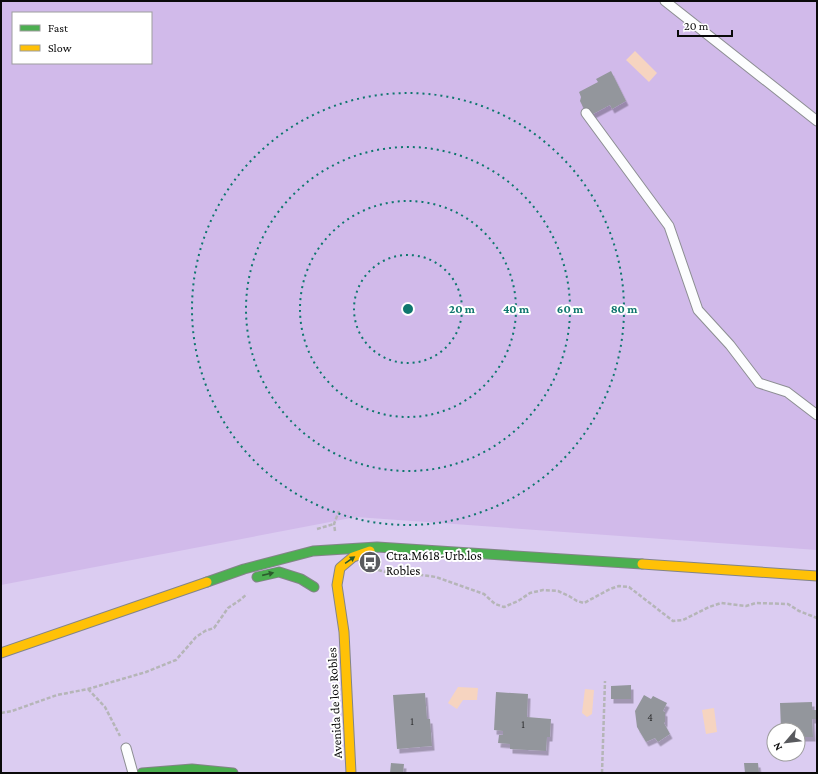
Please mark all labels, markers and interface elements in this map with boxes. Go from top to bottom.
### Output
legend [12,12,152,64]
scale bar [678,12,732,38]
text: 20 m [684,19,709,33]
text: Fast [48,21,69,35]
text: Slow [48,41,72,55]
centre of rings [401,302,415,316]
text: 20 m [449,302,476,316]
text: 40 m [503,302,530,316]
text: 60 m [557,302,584,316]
text: 80 m [611,302,638,316]
place label: Ctra.M618-Urb.los Robles [386,548,482,578]
bus stop icon: Ctra.M618-Urb.los Robles [357,549,383,575]
one-way arrow [345,556,356,564]
one-way arrow [263,571,275,577]
street label: Avenida de los Robles [324,647,345,759]
house number: 4 [647,711,653,723]
house number: 1 [410,715,414,727]
house number: 1 [521,718,525,730]
north arrow [766,722,806,762]
text: N [770,740,784,753]

